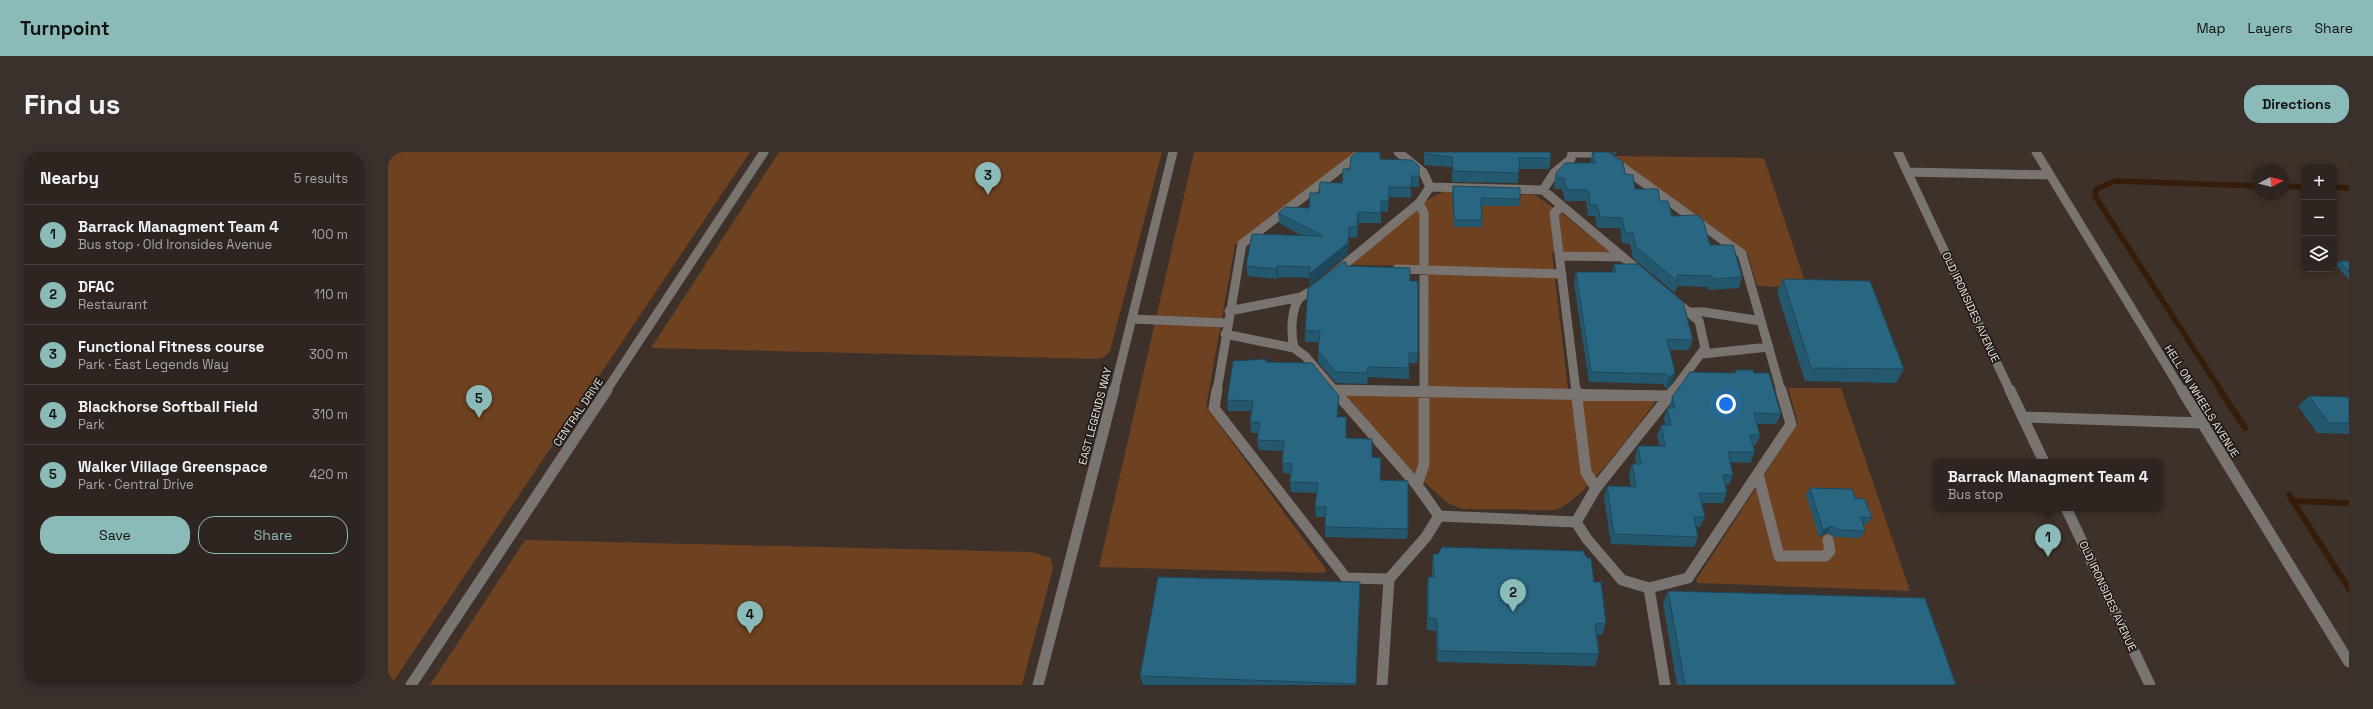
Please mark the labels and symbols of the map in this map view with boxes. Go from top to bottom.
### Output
pin: 3 [975,162,1001,195]
north arrow [2253,164,2289,200]
street label: OLD IRONSIDES AVENUE [1939,250,2003,364]
street label: HELL ON WHEELS AVENUE [2162,342,2242,460]
street label: EAST LEGENDS WAY [1075,365,1115,466]
street label: CENTRAL DRIVE [550,375,606,449]
pin: 5 [466,385,492,418]
your location [1716,394,1736,414]
pin: 1 [2035,524,2061,557]
street label: OLD IRONSIDES AVENUE [2076,539,2140,653]
pin: 2 [1500,579,1526,612]
pin: 4 [737,601,763,634]

